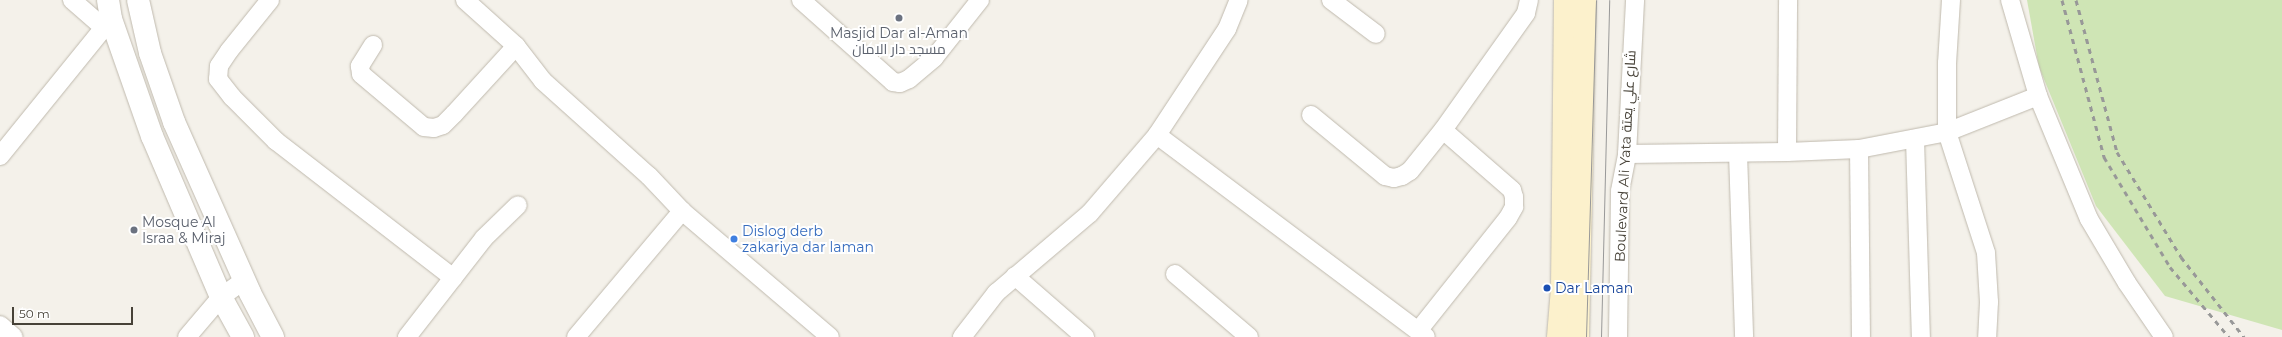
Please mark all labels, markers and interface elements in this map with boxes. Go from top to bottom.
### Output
marker: Masjid Dar al-Aman مسجد دار الامان [894,13,904,23]
place label: Masjid Dar al-Aman مسجد دار الامان [830,25,968,58]
street label: Boulevard Ali Yata شارع علي يعتة [1611,50,1639,262]
place label: Mosque Al Israa & Miraj [142,214,226,246]
place label: Dislog derb zakariya dar laman [742,223,874,256]
marker: Mosque Al Israa & Miraj [129,225,139,235]
marker: Dislog derb zakariya dar laman [729,234,739,244]
place label: Dar Laman [1555,280,1633,296]
marker: Dar Laman [1542,283,1552,293]
scale bar [14,299,135,325]
text: 50 m [19,306,50,321]

